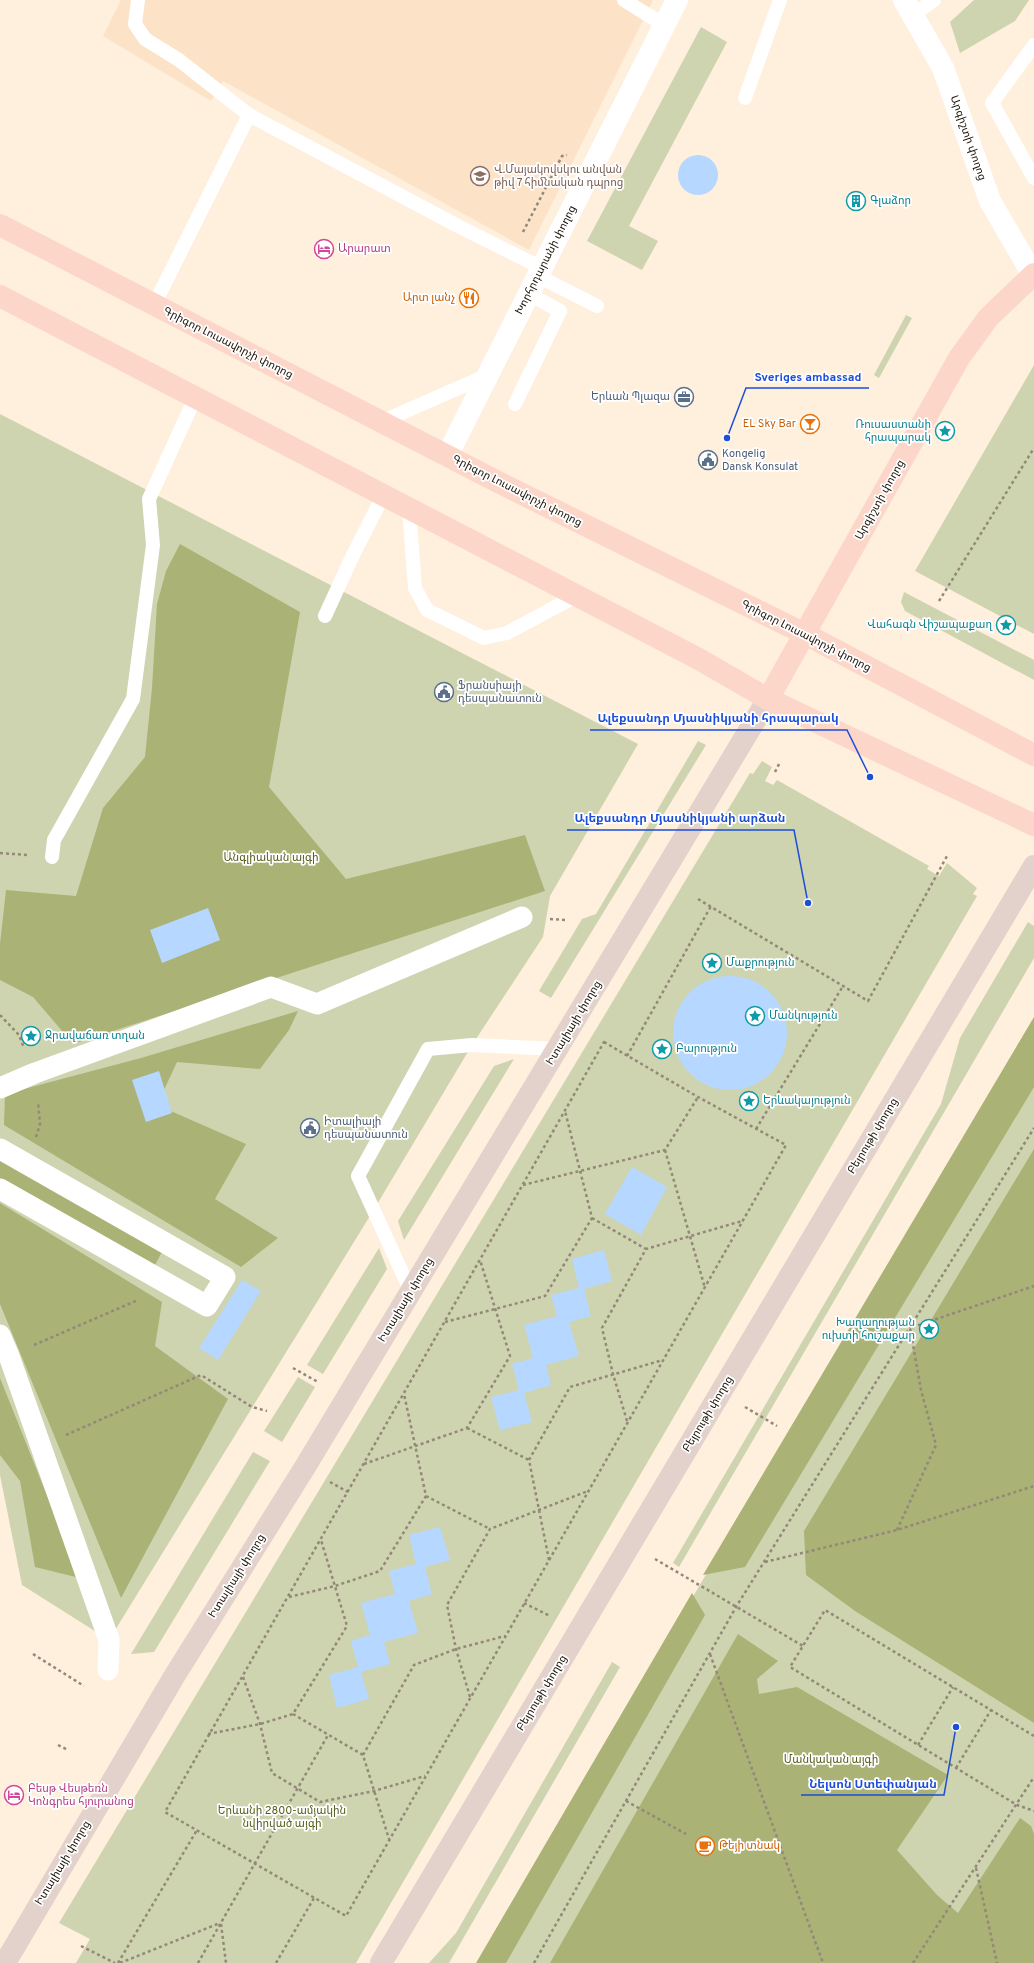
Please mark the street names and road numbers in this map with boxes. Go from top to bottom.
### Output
street label: Արգիշտի փողոց [947,93,989,183]
street label: Խորհրդարանի փողոց [512,203,580,317]
street label: Գրիգոր Լուսավորչի փողոց [161,304,295,382]
street label: Գրիգոր Լուսավորչի փողոց [450,452,584,530]
street label: Արգիշտի փողոց [852,457,908,543]
street label: Գրիգոր Լուսավորչի փողոց [739,597,873,675]
street label: Իտալիայի փողոց [543,978,605,1068]
street label: Բեյրութի փողոց [845,1095,901,1177]
street label: Իտալիայի փողոց [375,1255,437,1345]
street label: Բեյրութի փողոց [680,1373,736,1455]
street label: Իտալիայի փողոց [206,1531,268,1621]
street label: Բեյրութի փողոց [514,1652,570,1734]
street label: Իտալիայի փողոց [32,1818,94,1908]

